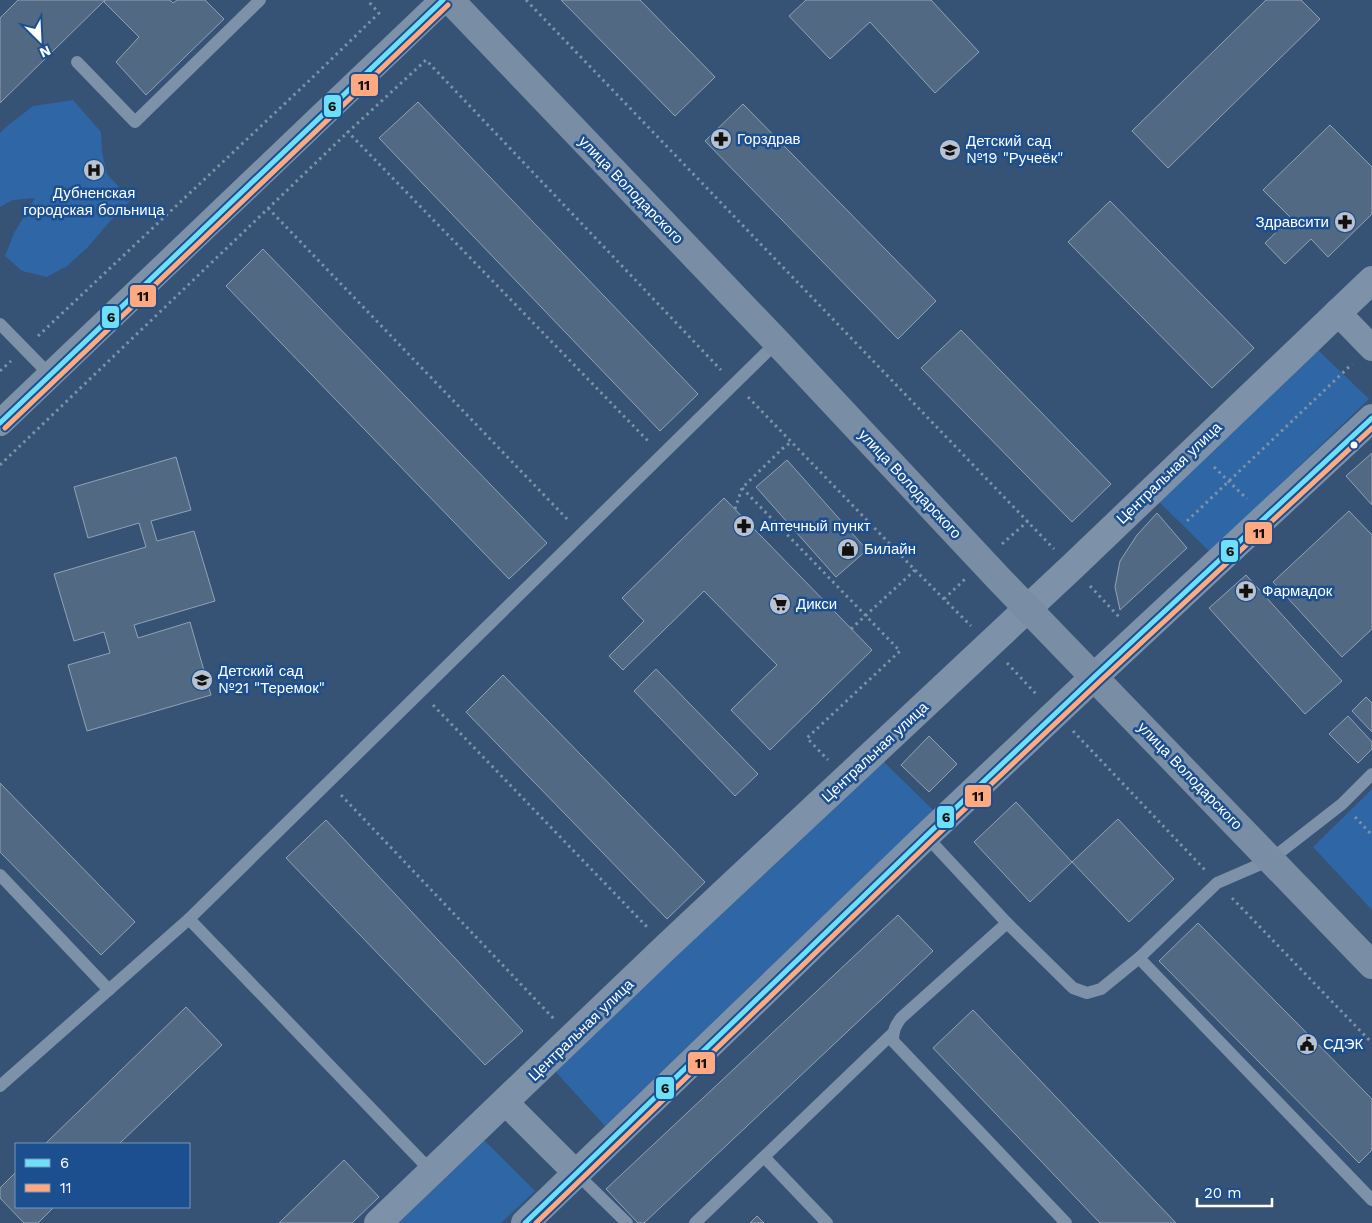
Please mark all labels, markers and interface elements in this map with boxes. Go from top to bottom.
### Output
north arrow [15,15,65,65]
text: N [37,42,53,61]
line badge: 11 [350,73,379,97]
text: 11 [358,77,370,93]
line badge: 6 [323,94,342,118]
text: 6 [328,98,337,114]
pharmacy icon: Горздрав [709,127,733,151]
place label: Горздрав [737,130,801,148]
street label: улица Володарского [575,132,687,248]
place label: Детский сад №19 "Ручеёк" [966,132,1063,167]
school or university icon: Детский сад №19 "Ручеёк" [938,138,962,162]
hospital icon: Дубненская городская больница [82,158,106,182]
place label: Дубненская городская больница [23,184,165,219]
pharmacy icon: Здравсити [1333,210,1357,234]
place label: Здравсити [1256,213,1329,231]
line badge: 11 [129,284,157,308]
text: 11 [137,288,149,304]
line badge: 6 [101,305,120,329]
text: 6 [107,309,116,325]
street label: Центральная улица [1113,418,1226,528]
street label: улица Володарского [855,426,965,542]
unlabelled marker [1349,440,1359,450]
pharmacy icon: Аптечный пункт [732,514,756,538]
place label: Аптечный пункт [760,517,871,535]
line badge: 11 [1244,521,1273,545]
text: 11 [1253,525,1265,541]
shop icon: Билайн [836,537,860,561]
line badge: 6 [1220,539,1239,563]
place label: Билайн [864,540,916,558]
text: 6 [1226,543,1235,559]
pharmacy icon: Фармадок [1234,579,1258,603]
place label: Фармадок [1262,582,1333,600]
supermarket icon: Дикси [768,592,792,616]
place label: Дикси [796,595,837,613]
place label: Детский сад №21 "Теремок" [218,662,325,697]
school or university icon: Детский сад №21 "Теремок" [190,668,214,692]
street label: Центральная улица [818,698,932,806]
street label: улица Володарского [1134,718,1246,834]
line badge: 11 [964,784,992,808]
text: 11 [972,788,984,804]
line badge: 6 [936,805,955,829]
text: 6 [942,809,951,825]
street label: Центральная улица [525,975,638,1085]
public building icon: СДЭК [1295,1032,1319,1056]
place label: СДЭК [1323,1035,1363,1053]
line badge: 11 [687,1051,716,1075]
text: 11 [695,1055,707,1071]
line badge: 6 [655,1076,675,1100]
text: 6 [661,1080,670,1096]
legend [15,1143,190,1208]
text: 6 [60,1154,69,1172]
scale bar [1197,1176,1272,1208]
text: 11 [60,1179,72,1197]
text: 20 m [1204,1184,1242,1202]

